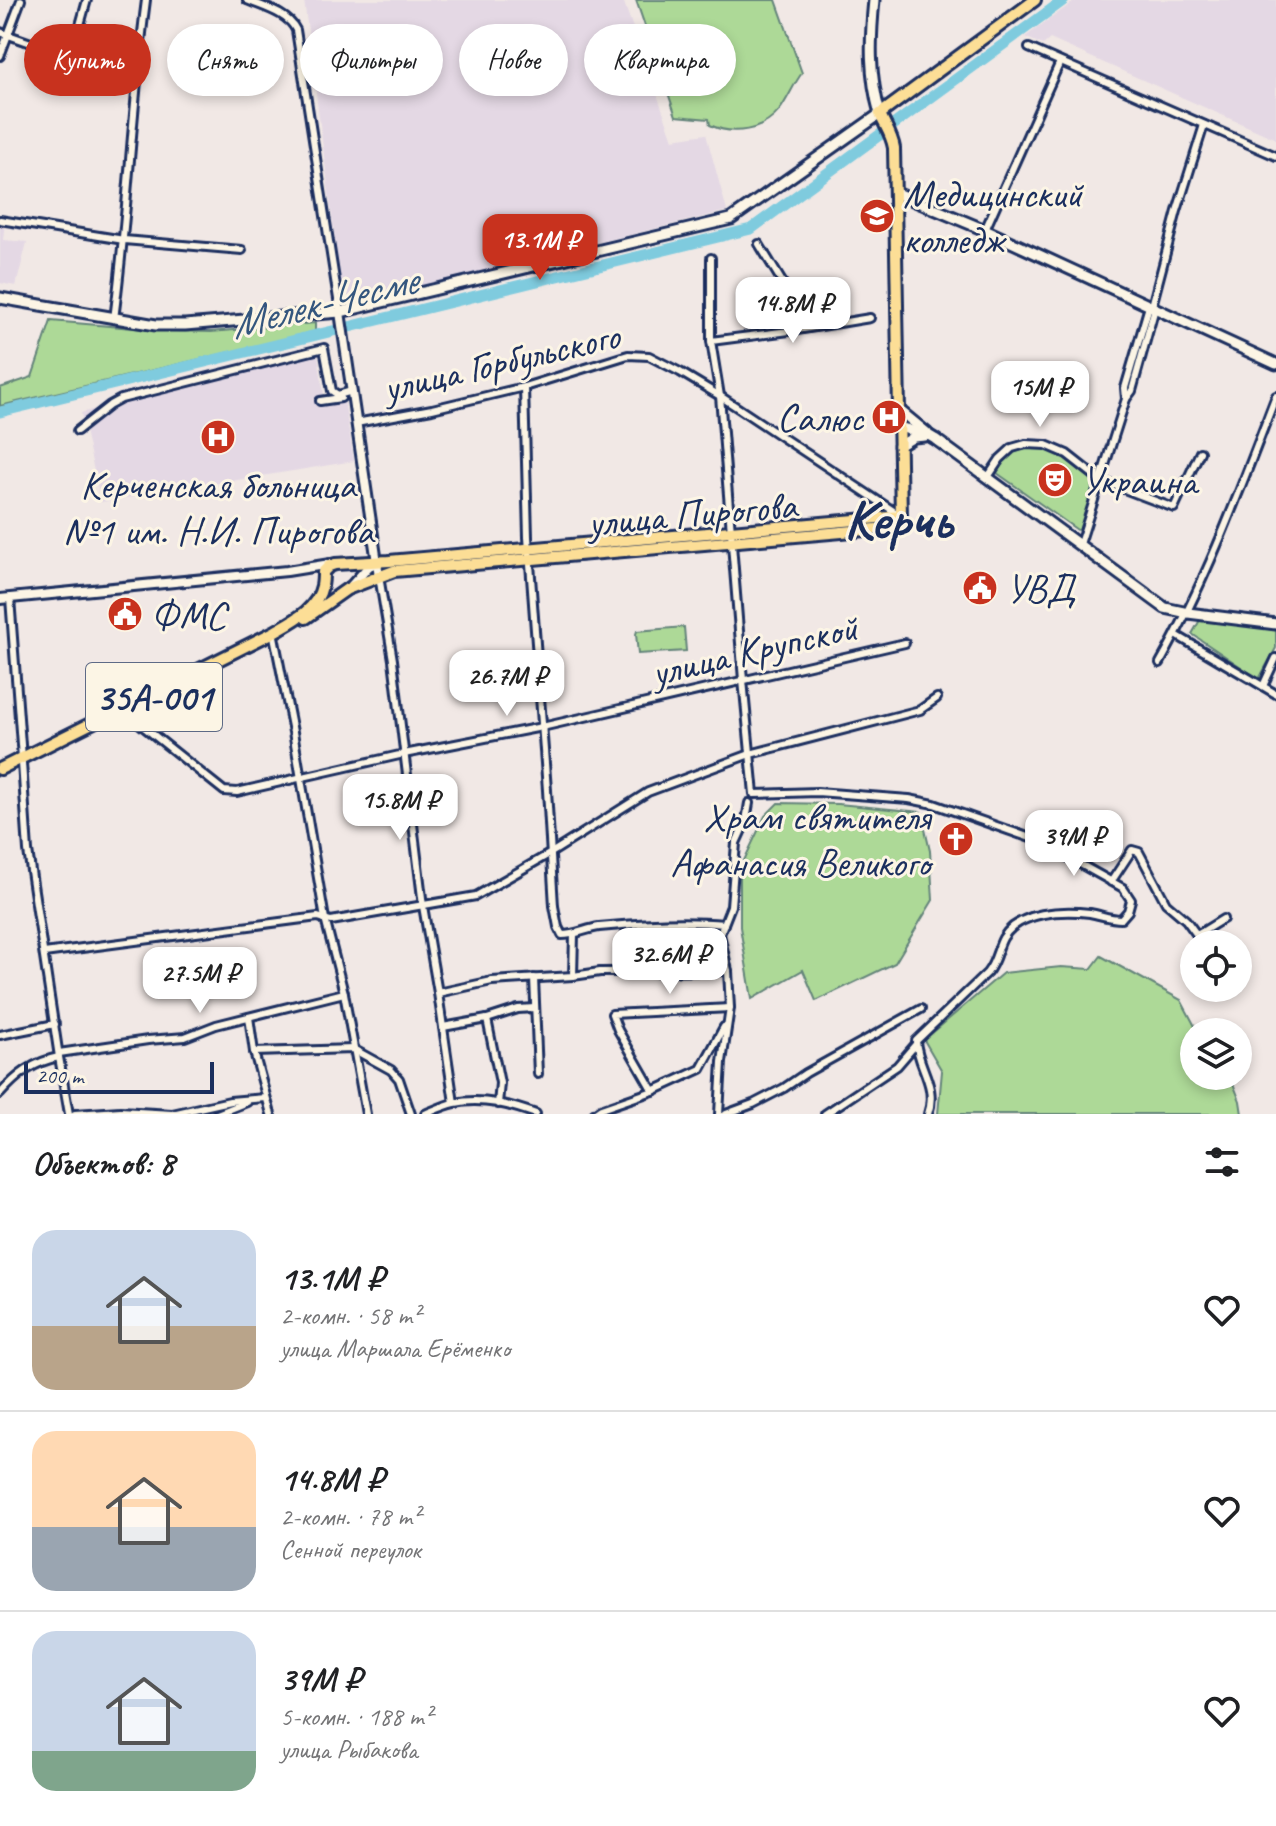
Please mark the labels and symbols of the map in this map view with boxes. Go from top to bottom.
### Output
place label: Медицинский колледж [903,169,1085,265]
school or university icon: Медицинский колледж [858,197,896,235]
pin: 13.1M ₽ [466,214,614,282]
water label: Мелек-Чесме [225,252,428,351]
pin: 14.8M ₽ [719,277,867,345]
street label: улица Горбульского [376,310,626,414]
pin: 15M ₽ [984,361,1096,429]
place label: Салюс [777,393,865,443]
hospital icon: Салюс [870,398,908,436]
hospital icon: Керченская больница №1 им. Н.И. Пирогова [199,418,237,456]
place label: Украина [1081,456,1200,506]
place label: Керченская больница №1 им. Н.И. Пирогова [63,460,376,556]
theatre icon: Украина [1036,461,1074,499]
street label: улица Пирогова [584,480,801,548]
district label: Керчь [844,484,956,555]
place label: УВД [1006,564,1077,614]
public building icon: УВД [961,569,999,607]
place label: ФМС [151,590,230,640]
public building icon: ФМС [106,595,144,633]
street label: улица Крупской [644,601,864,698]
pin: 26.7M ₽ [433,650,581,718]
road number: 35А-001 [86,663,222,731]
pin: 15.8M ₽ [326,774,474,842]
place label: Храм святителя Афанасия Великого [670,792,934,888]
pin: 39M ₽ [1018,810,1130,878]
church icon: Храм святителя Афанасия Великого [937,820,975,858]
pin: 32.6M ₽ [596,928,744,996]
pin: 27.5M ₽ [126,947,274,1015]
scale bar [24,1058,214,1094]

